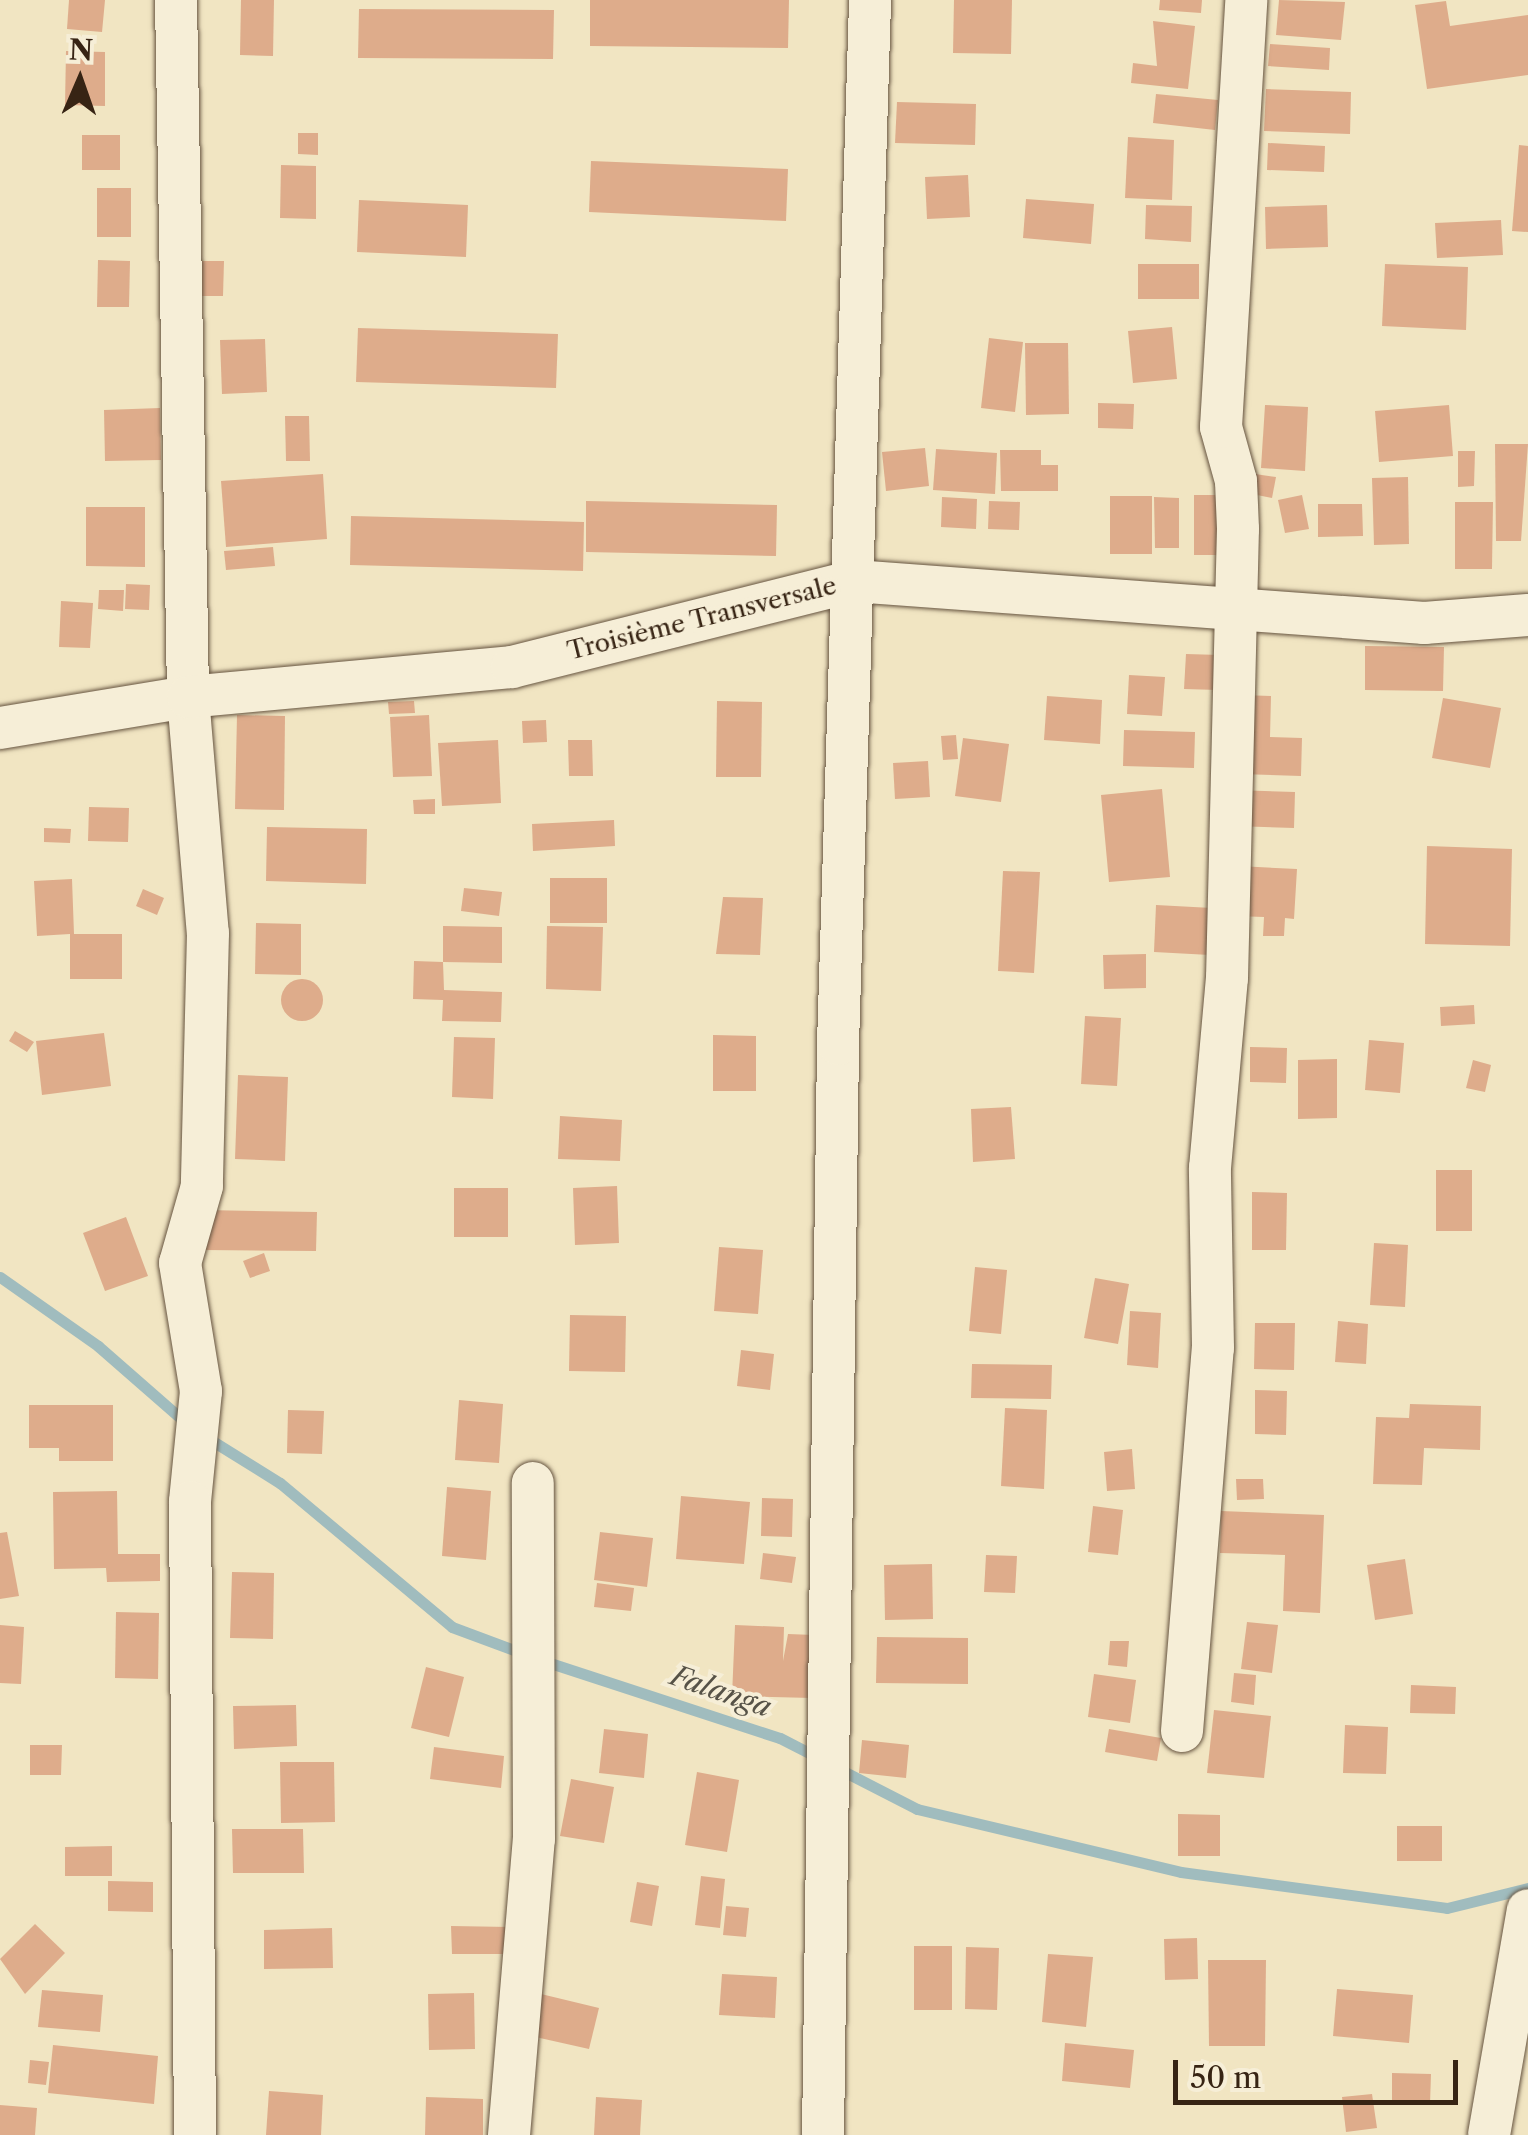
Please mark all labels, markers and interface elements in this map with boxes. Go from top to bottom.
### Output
north arrow [30,30,130,130]
text: N [68,33,94,67]
street label: Troisième Transversale [564,571,840,667]
water label: Falanga [666,1658,776,1724]
scale bar [1178,2040,1463,2102]
text: 50 m [1190,2059,1261,2096]

